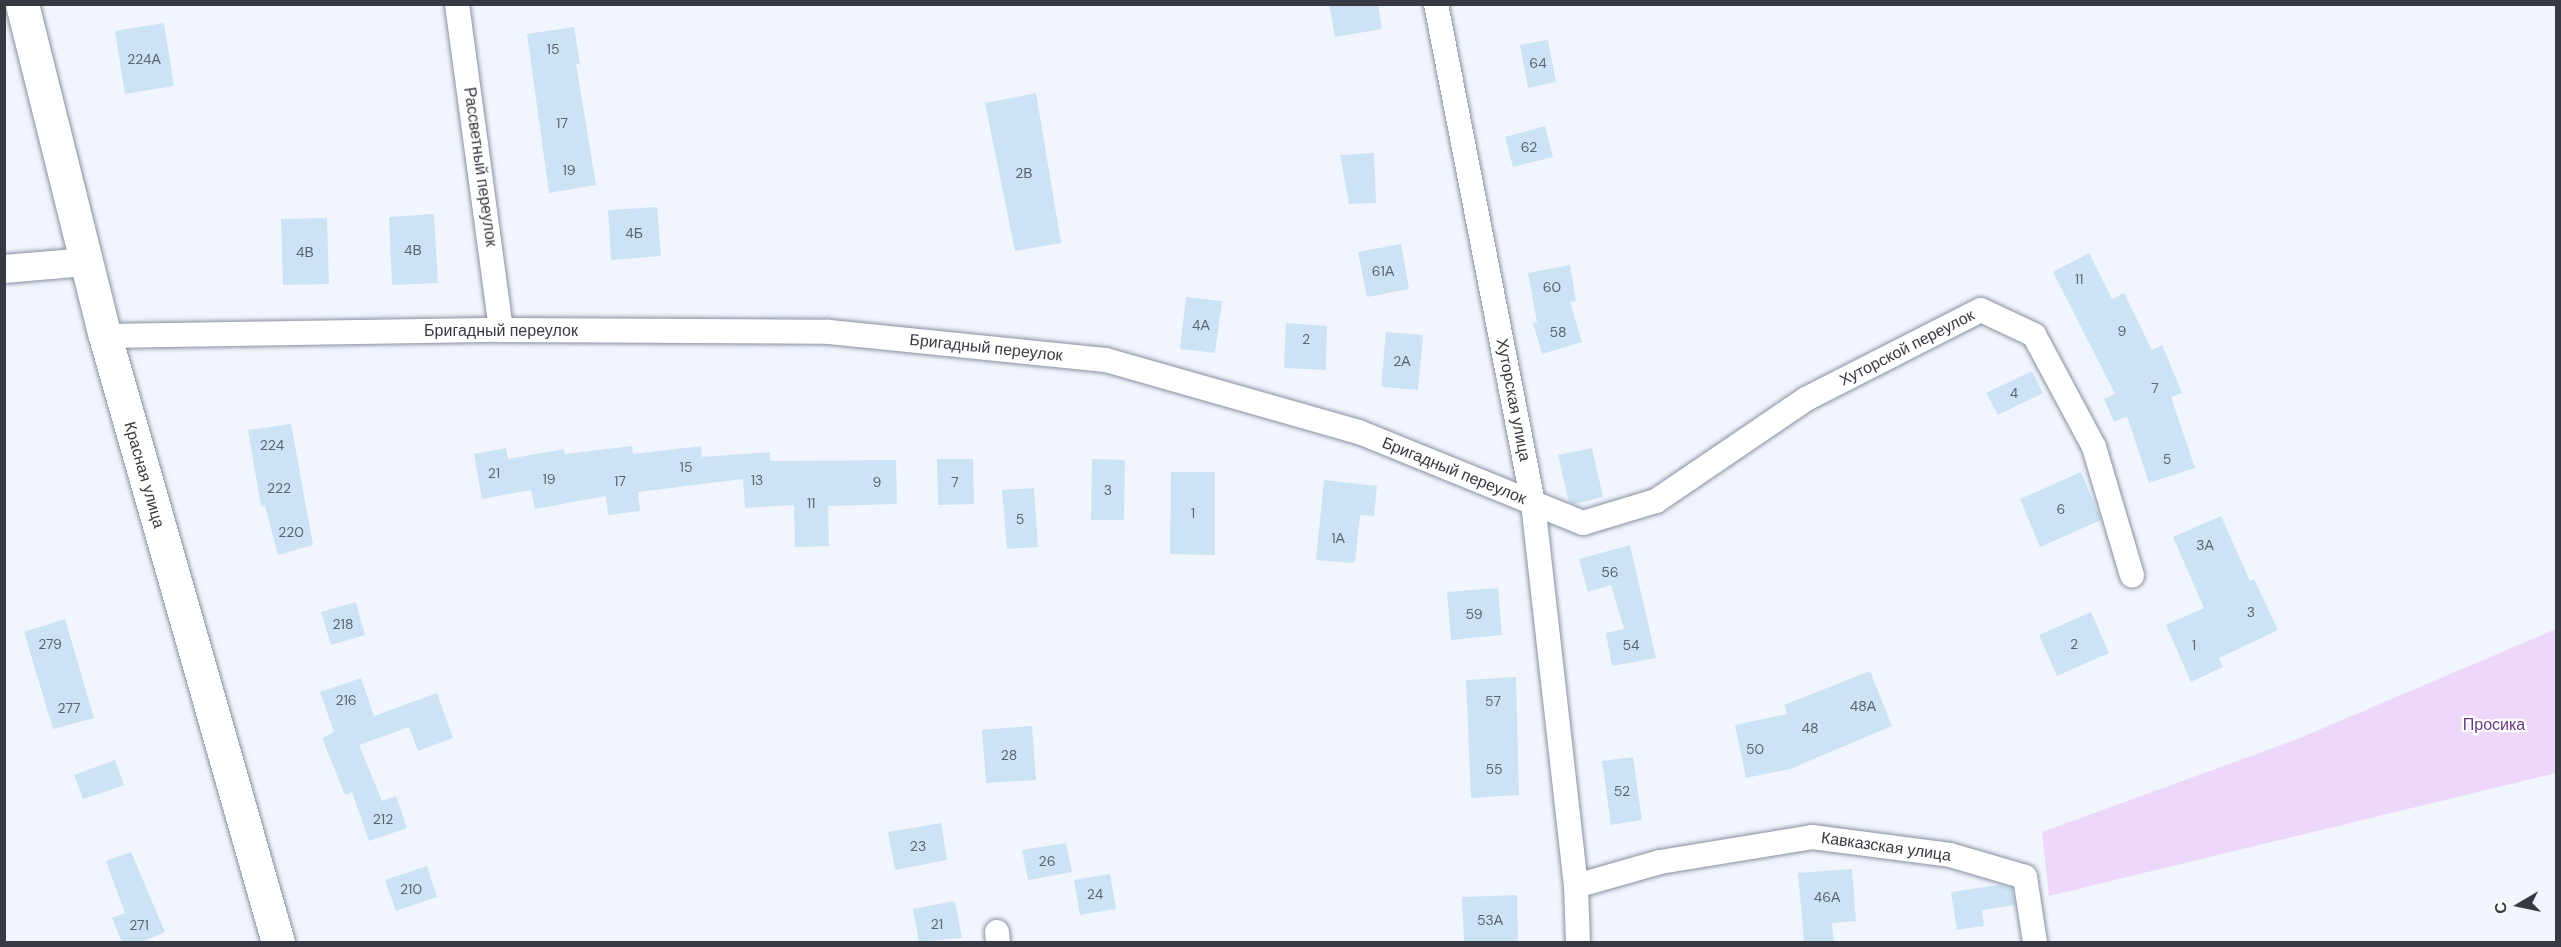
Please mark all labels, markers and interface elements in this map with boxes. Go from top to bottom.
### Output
house number: 15 [547,41,559,57]
house number: 224А [127,51,161,67]
house number: 64 [1529,55,1547,71]
street label: Рассветный переулок [459,86,501,248]
house number: 17 [556,115,568,131]
house number: 62 [1521,139,1537,155]
house number: 19 [562,162,576,178]
house number: 2В [1015,165,1033,181]
house number: 4Б [625,225,643,241]
house number: 4В [404,242,422,258]
house number: 4В [296,244,314,260]
house number: 61А [1372,263,1394,279]
house number: 11 [2075,271,2083,287]
house number: 60 [1543,279,1561,295]
street label: Хуторской переулок [1836,306,1978,390]
house number: 4А [1192,317,1210,333]
street label: Бригадный переулок [424,321,578,341]
house number: 9 [2118,323,2126,339]
house number: 58 [1549,324,1567,340]
street label: Бригадный переулок [909,330,1063,366]
house number: 2 [1302,331,1310,347]
street label: Хуторская улица [1492,337,1534,463]
house number: 2А [1393,353,1411,369]
house number: 7 [2151,380,2159,396]
house number: 4 [2010,385,2018,401]
street label: Красная улица [120,420,168,530]
street label: Бригадный переулок [1379,433,1529,509]
house number: 224 [260,437,284,453]
house number: 5 [2163,451,2171,467]
house number: 15 [680,459,692,475]
house number: 21 [488,465,500,481]
house number: 19 [542,471,556,487]
house number: 13 [751,472,763,488]
house number: 17 [614,473,626,489]
house number: 9 [873,474,881,490]
house number: 7 [951,474,959,490]
house number: 222 [267,480,291,496]
house number: 3 [1104,482,1112,498]
house number: 11 [807,495,815,511]
house number: 6 [2057,501,2065,517]
house number: 1 [1191,505,1195,521]
house number: 5 [1016,511,1024,527]
house number: 220 [278,524,304,540]
house number: 1А [1331,530,1345,546]
house number: 3А [2196,537,2214,553]
house number: 56 [1601,564,1619,580]
house number: 3 [2247,604,2255,620]
house number: 59 [1466,606,1482,622]
house number: 218 [333,616,353,632]
house number: 279 [38,636,62,652]
house number: 2 [2070,636,2078,652]
house number: 54 [1622,637,1640,653]
house number: 1 [2192,637,2196,653]
house number: 216 [335,692,357,708]
house number: 57 [1485,693,1501,709]
house number: 48А [1850,698,1876,714]
house number: 277 [58,700,80,716]
park label: Просика [2463,715,2525,735]
house number: 48 [1801,720,1819,736]
house number: 50 [1746,741,1764,757]
house number: 28 [1001,747,1017,763]
house number: 55 [1485,761,1503,777]
house number: 52 [1614,783,1630,799]
house number: 212 [373,811,393,827]
street label: Кавказская улица [1820,828,1952,866]
house number: 23 [910,838,926,854]
house number: 26 [1039,853,1055,869]
north arrow [2489,875,2549,935]
house number: 210 [400,881,422,897]
house number: 24 [1087,886,1103,902]
house number: 46А [1814,889,1840,905]
text: С [2489,901,2512,915]
house number: 53А [1477,912,1503,928]
house number: 21 [931,916,943,932]
house number: 271 [129,917,149,933]

